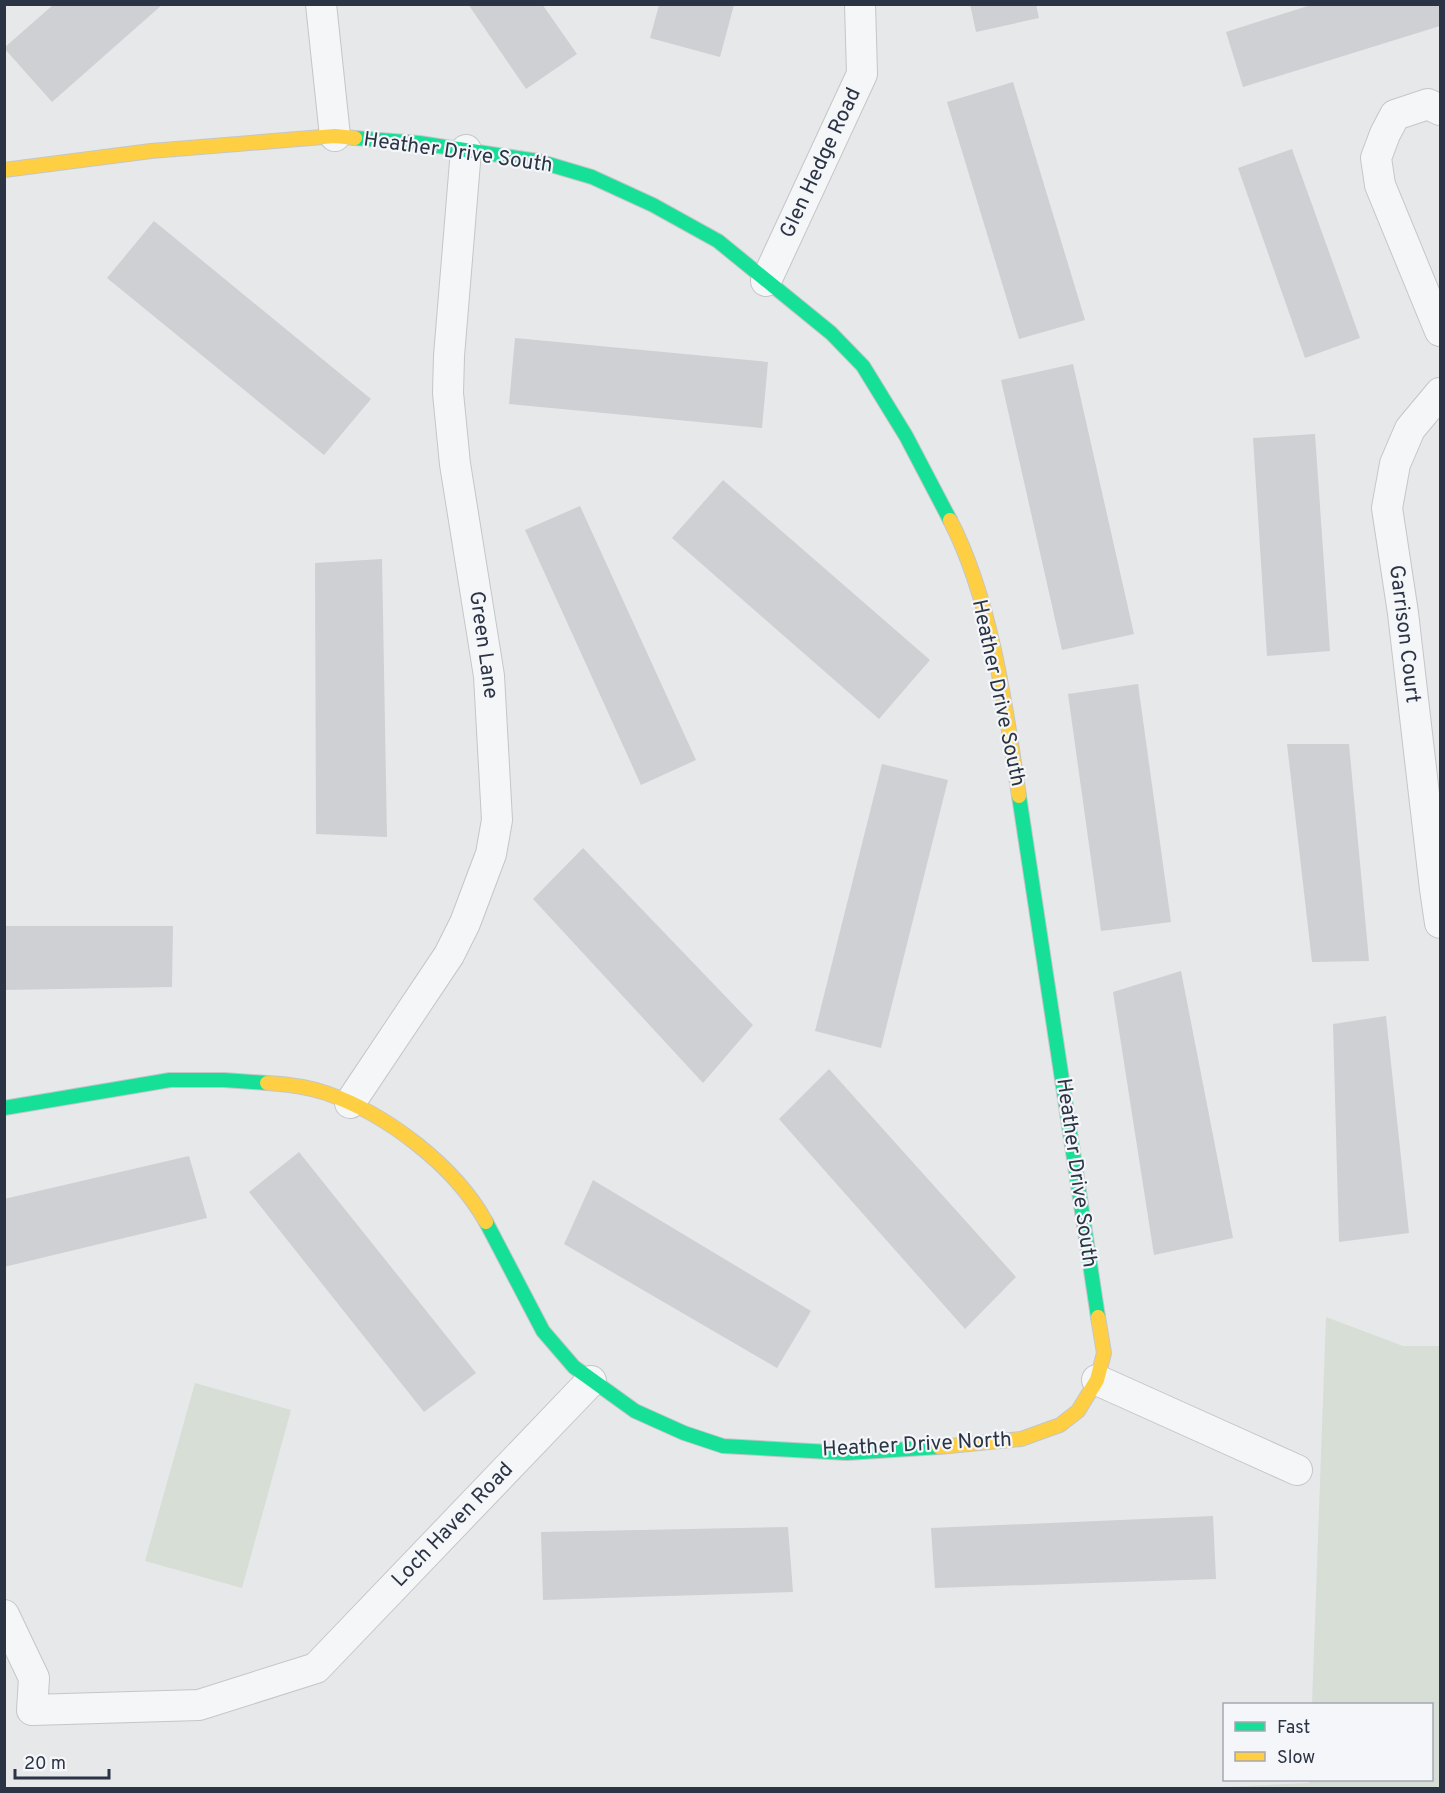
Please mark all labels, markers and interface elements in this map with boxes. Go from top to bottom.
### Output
street label: Glen Hedge Road [774,83,868,243]
street label: Heather Drive South [362,126,554,180]
street label: Garrison Court [1382,563,1426,705]
street label: Green Lane [462,589,504,701]
street label: Heather Drive South [965,597,1031,789]
street label: Heather Drive South [1049,1077,1103,1269]
street label: Heather Drive North [821,1427,1013,1463]
street label: Loch Haven Road [386,1457,520,1593]
legend [1223,1703,1433,1781]
text: Fast [1277,1717,1310,1740]
scale bar [15,1742,110,1780]
text: Slow [1277,1747,1315,1770]
text: 20 m [24,1753,66,1776]

